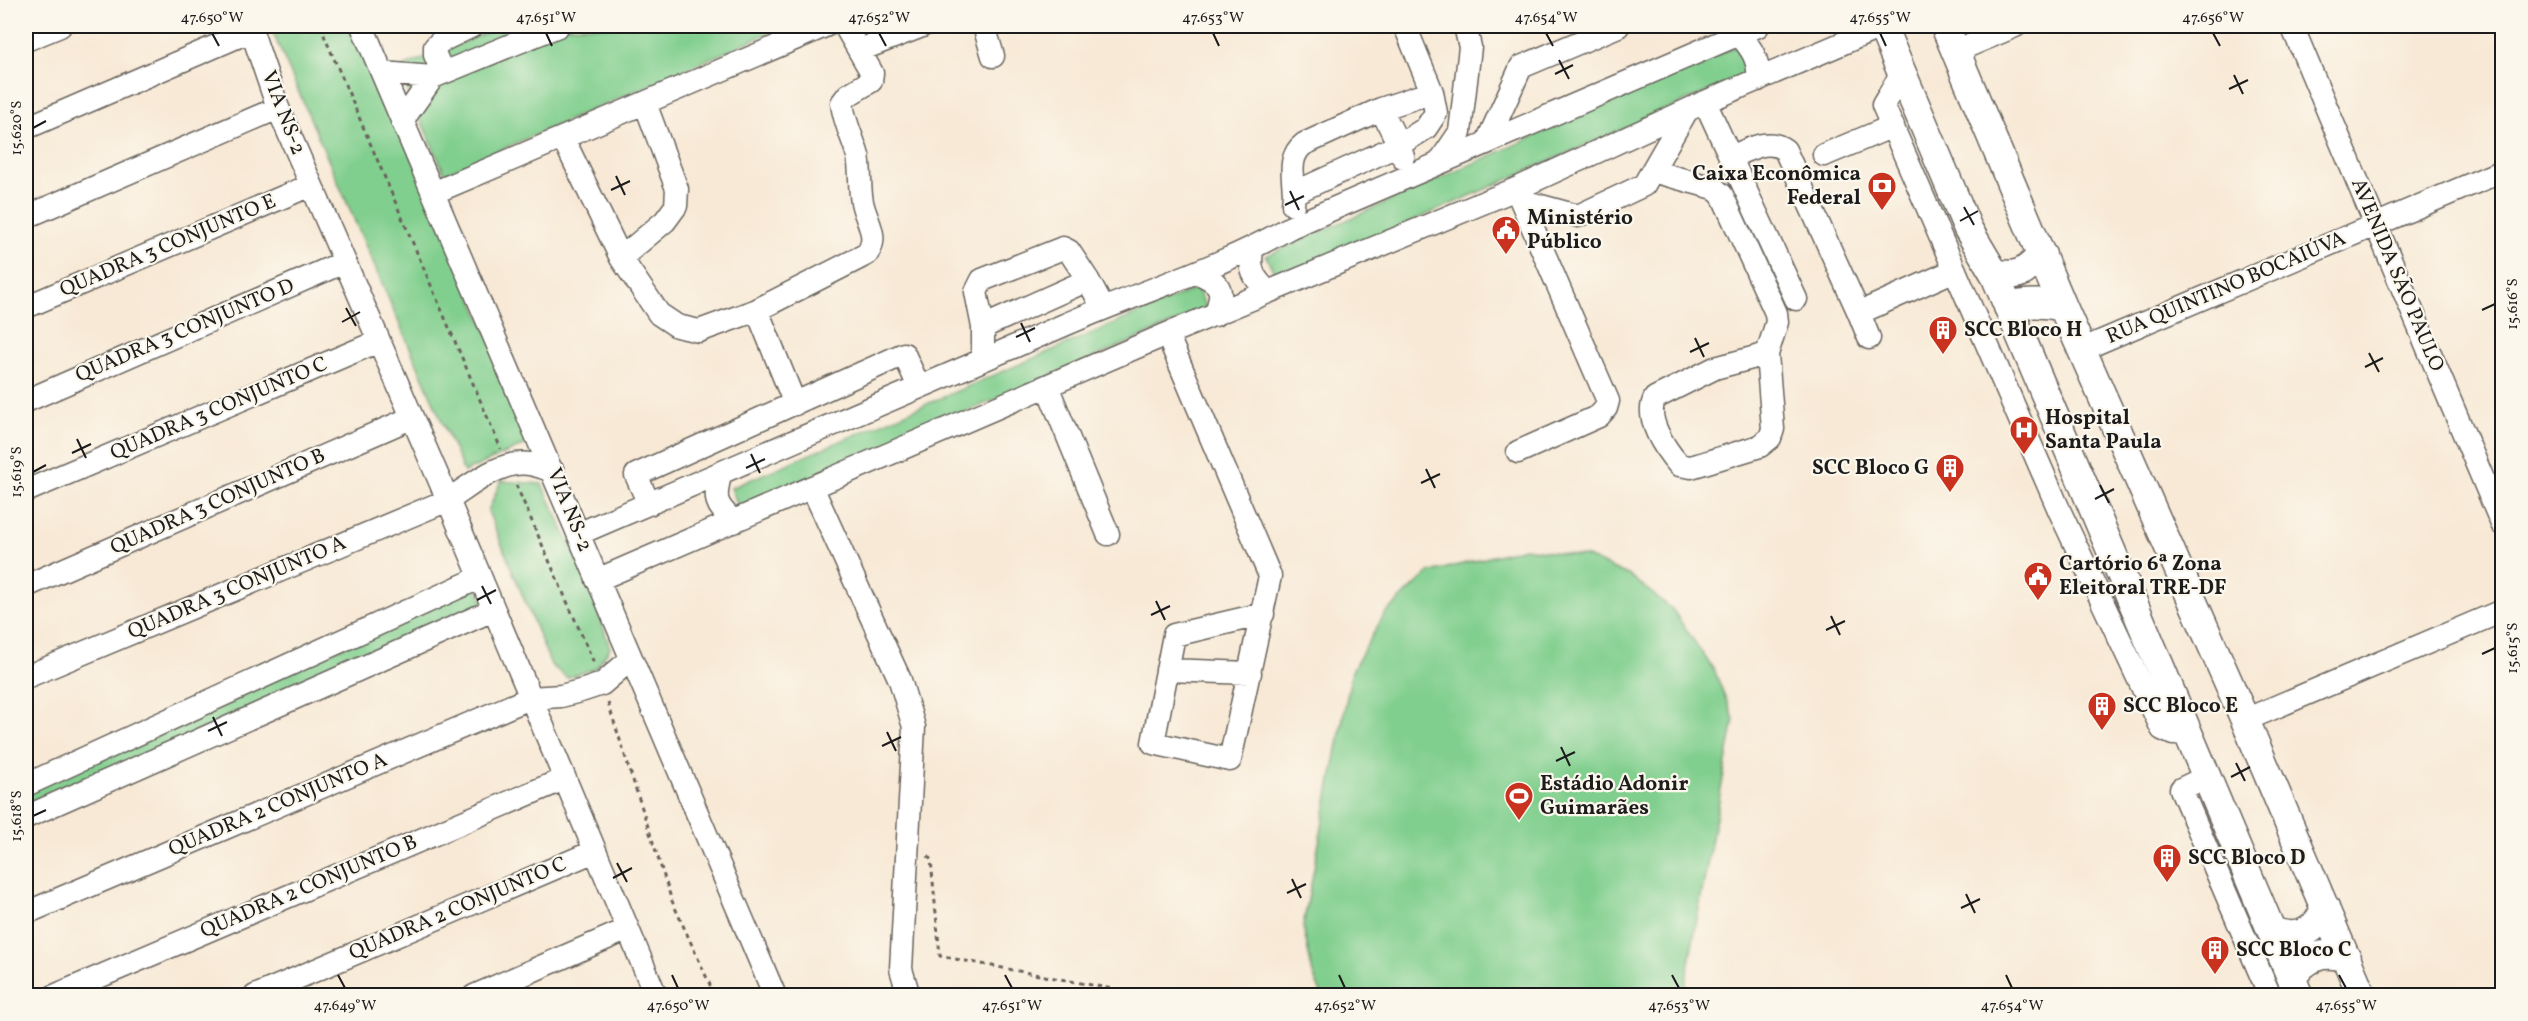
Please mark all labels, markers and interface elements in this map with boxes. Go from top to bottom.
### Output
text: 47.650°W [181,8,243,29]
text: 47.651°W [516,8,576,29]
text: 47.652°W [848,8,910,29]
text: 47.653°W [1182,8,1244,29]
text: 47.654°W [1515,8,1578,29]
text: 47.655°W [1849,8,1911,29]
text: 47.656°W [2182,8,2244,29]
street label: VIA NS-2 [254,67,312,159]
text: 15.620°S [7,101,28,155]
place label: Caixa Econômica Federal [1692,160,1861,213]
bank icon: Caixa Econômica Federal [1866,170,1898,212]
street label: AVENIDA SÃO PAULO [2343,174,2451,376]
street label: QUADRA 3 CONJUNTO E [55,187,281,305]
place label: Ministério Público [1527,204,1633,257]
public building icon: Ministério Público [1490,214,1522,256]
street label: RUA QUINTINO BOCAIÚVA [2102,224,2351,352]
street label: QUADRA 3 CONJUNTO D [71,272,299,390]
text: 15.616°S [2503,278,2524,330]
building icon: SCC Bloco H [1927,314,1959,356]
place label: SCC Bloco H [1964,316,2082,345]
street label: QUADRA 3 CONJUNTO C [106,350,332,468]
place label: Hospital Santa Paula [2045,404,2162,457]
hospital icon: Hospital Santa Paula [2008,414,2040,456]
street label: QUADRA 3 CONJUNTO B [106,441,330,563]
text: 15.619°S [7,446,28,498]
building icon: SCC Bloco G [1934,452,1966,494]
place label: SCC Bloco G [1812,454,1929,483]
street label: VIA NS-2 [539,464,599,556]
street label: QUADRA 3 CONJUNTO A [123,529,351,647]
place label: Cartório 6ª Zona Eleitoral TRE-DF [2059,550,2226,603]
public building icon: Cartório 6ª Zona Eleitoral TRE-DF [2022,560,2054,602]
text: 15.615°S [2503,622,2524,674]
building icon: SCC Bloco E [2086,690,2118,732]
place label: SCC Bloco E [2123,692,2238,721]
street label: QUADRA 2 CONJUNTO A [164,746,392,864]
place label: Estádio Adonir Guimarães [1540,770,1688,823]
sports icon: Estádio Adonir Guimarães [1503,780,1535,822]
text: 15.618°S [7,790,28,842]
street label: QUADRA 2 CONJUNTO B [196,828,422,946]
building icon: SCC Bloco D [2151,842,2183,884]
place label: SCC Bloco D [2188,844,2305,873]
street label: QUADRA 2 CONJUNTO C [345,850,571,968]
building icon: SCC Bloco C [2199,934,2231,976]
place label: SCC Bloco C [2236,936,2351,965]
text: 47.649°W [314,996,376,1017]
text: 47.650°W [647,996,709,1017]
text: 47.651°W [982,996,1042,1017]
text: 47.652°W [1314,996,1376,1017]
text: 47.653°W [1648,996,1710,1017]
text: 47.654°W [1981,996,2044,1017]
text: 47.655°W [2315,996,2377,1017]

